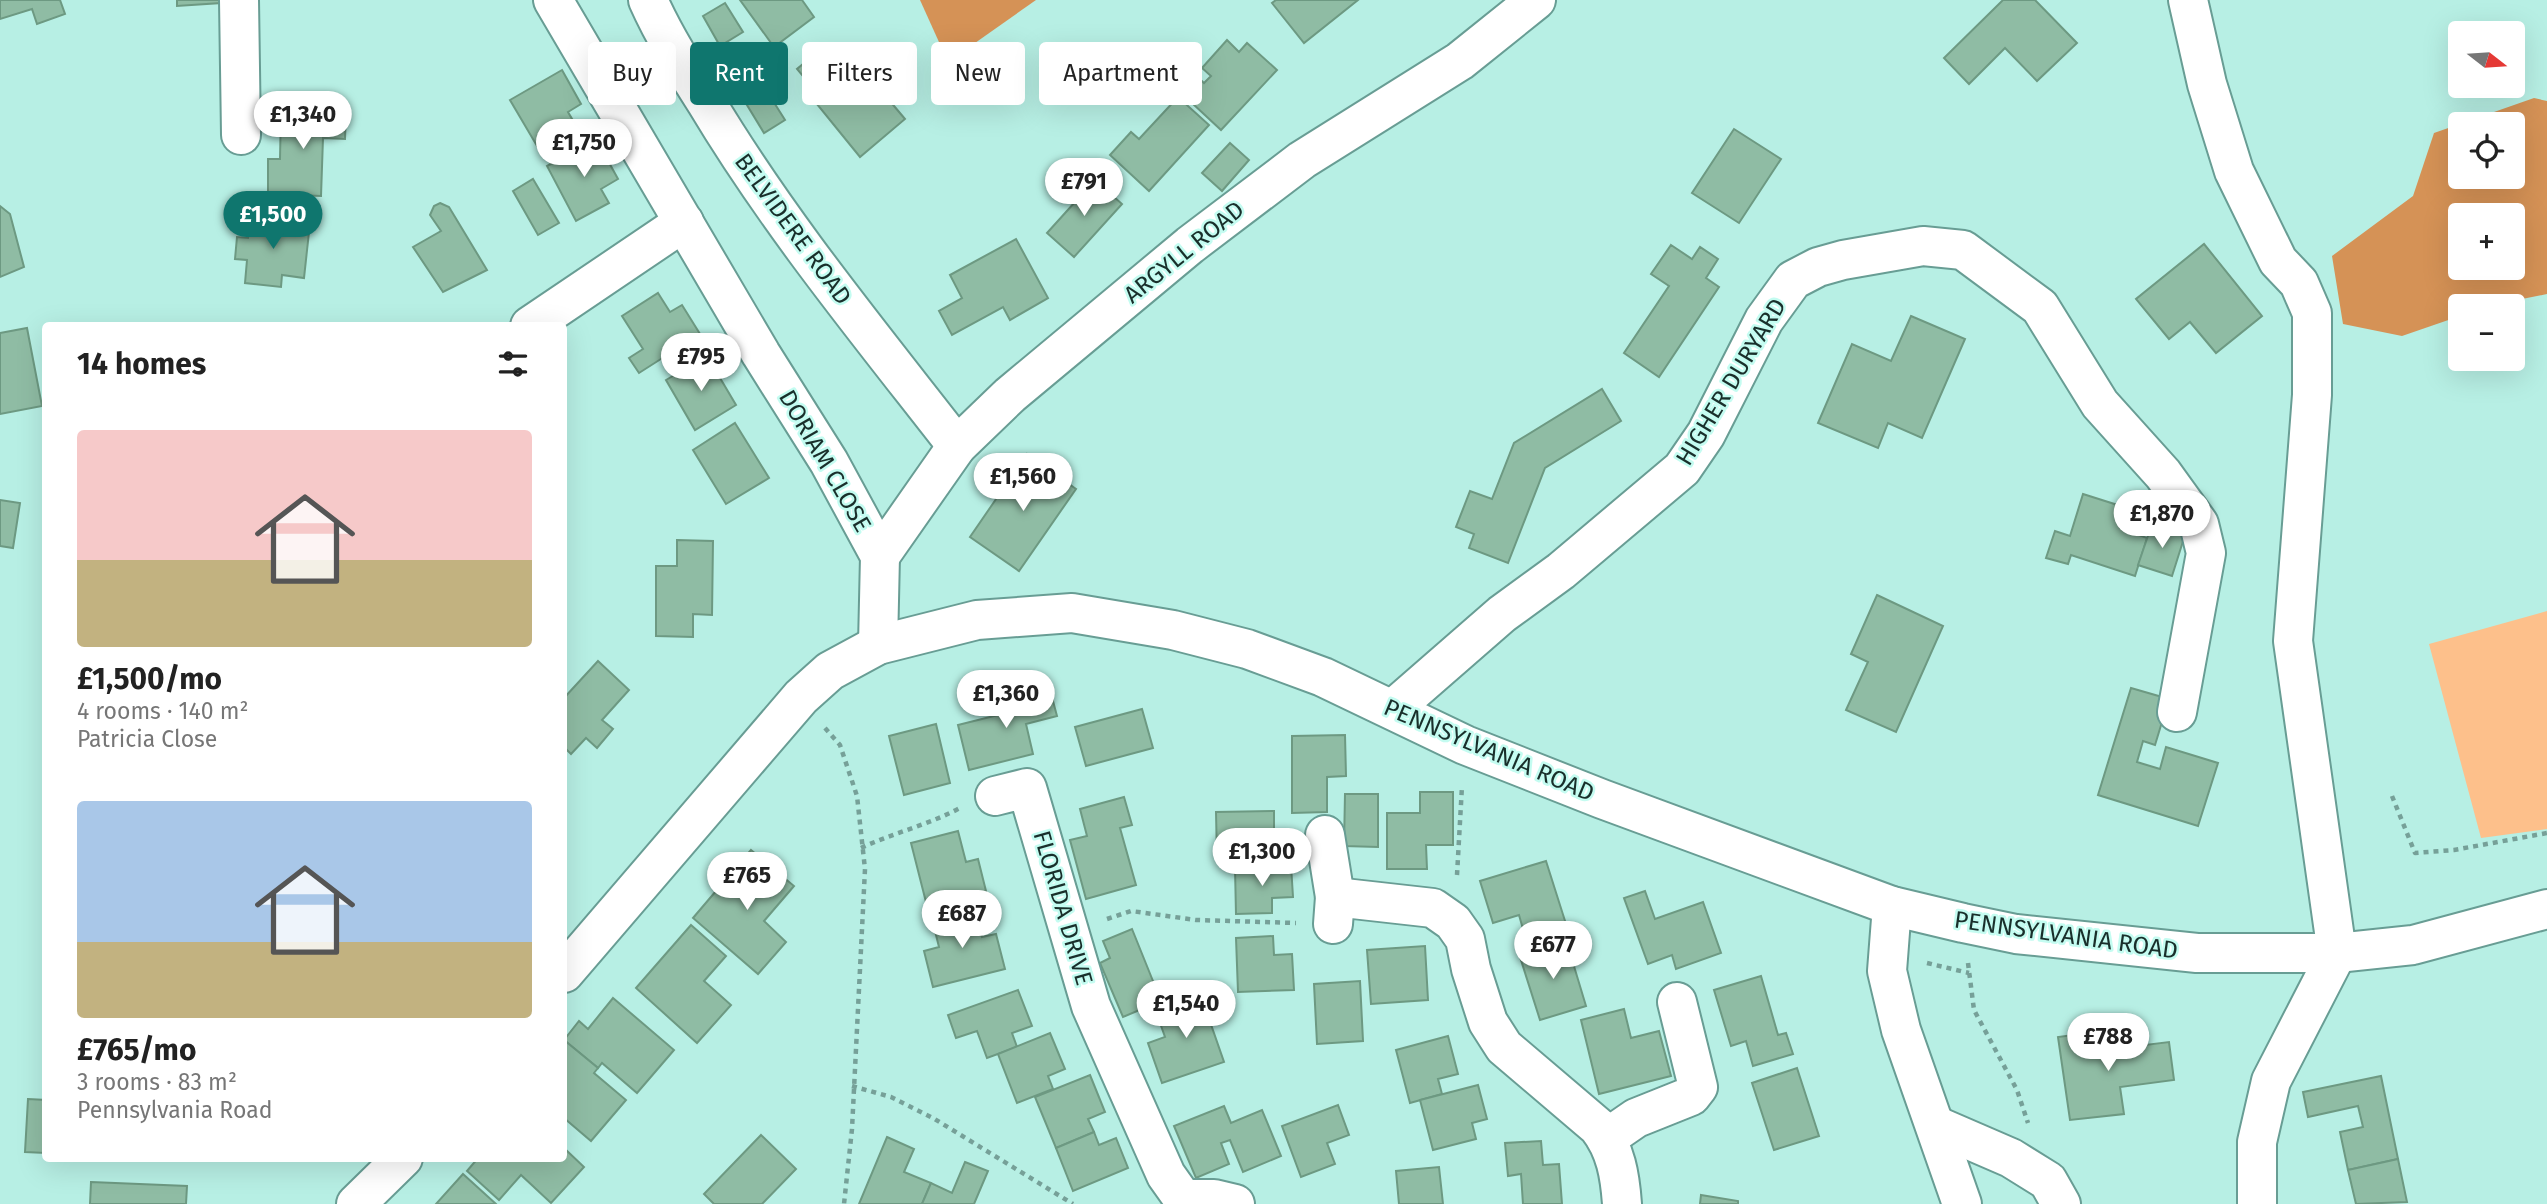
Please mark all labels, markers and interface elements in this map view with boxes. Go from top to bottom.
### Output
north arrow [2448,21,2525,98]
map controls [2448,21,2525,371]
chip: Buy [588,42,676,105]
chip: Rent [690,42,788,105]
chip: Filters [802,42,917,105]
chip: New [931,42,1025,105]
chip: Apartment [1039,42,1202,105]
pin: £1,340 [246,92,360,151]
text: £1,340 [270,100,336,128]
button: locate [2448,112,2525,189]
pin: £1,750 [527,120,641,179]
text: £1,750 [552,128,616,156]
street label: BELVIDERE ROAD [729,148,857,310]
pin: £791 [1043,158,1125,218]
text: £791 [1061,167,1107,195]
pin: £1,500 [216,191,330,251]
street label: ARGYLL ROAD [1118,195,1250,309]
text: £1,500 [239,200,307,228]
button: + [2448,203,2525,280]
street label: HIGHER DURYARD [1670,294,1792,470]
button: − [2448,294,2525,371]
pin: £795 [660,334,742,393]
text: £795 [677,342,725,370]
icon: filters [494,345,532,383]
text: 14 homes [77,346,206,382]
street label: DORIAM CLOSE [773,385,877,537]
pin: £1,560 [966,454,1080,513]
text: £1,560 [990,462,1056,490]
icon: home [242,476,368,602]
pin: £1,870 [2105,490,2219,550]
text: £1,870 [2130,499,2194,527]
text: £1,500/mo [77,661,222,697]
pin: £1,360 [949,670,1063,730]
text: £1,360 [973,679,1039,707]
street label: PENNSYLVANIA ROAD [1380,693,1598,807]
text: 4 rooms · 140 m² [77,697,248,725]
text: Patricia Close [77,725,217,753]
street label: FLORIDA DRIVE [1028,828,1098,988]
pin: £1,300 [1205,828,1319,888]
text: £1,300 [1229,837,1295,865]
icon: home [242,847,368,973]
pin: £765 [706,852,788,912]
text: £765 [723,861,771,889]
pin: £687 [921,890,1003,950]
text: £687 [938,899,986,927]
street label: PENNSYLVANIA ROAD [1952,905,2180,965]
pin: £677 [1512,922,1594,981]
text: £677 [1530,930,1576,958]
pin: £1,540 [1129,981,1243,1040]
text: £1,540 [1153,989,1219,1017]
pin: £788 [2067,1014,2149,1073]
text: £788 [2083,1022,2133,1050]
text: £765/mo [77,1032,197,1068]
text: 3 rooms · 83 m² [77,1068,237,1096]
text: Pennsylvania Road [77,1096,272,1124]

